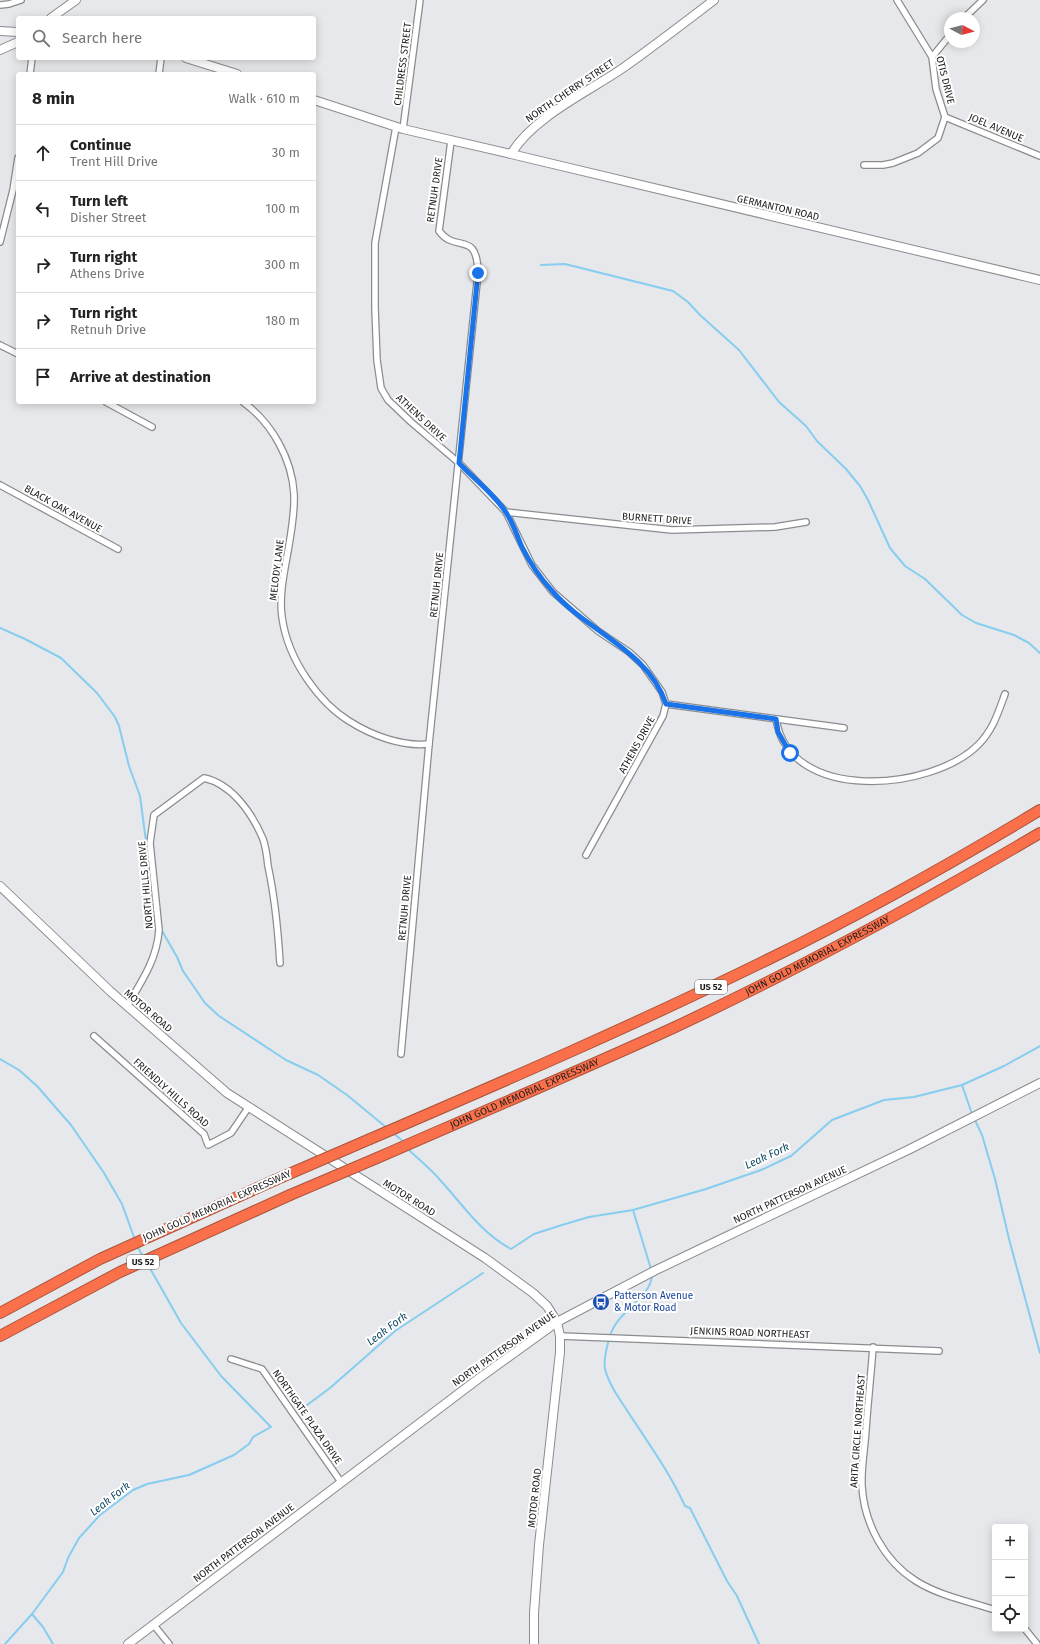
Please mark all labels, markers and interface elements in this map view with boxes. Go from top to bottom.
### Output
north arrow [944,12,980,48]
search box [16,16,316,60]
street label: CHILDRESS STREET [392,21,414,106]
icon: search [30,27,52,49]
text: Search here [62,29,142,47]
street label: OTIS DRIVE [933,55,957,105]
street label: NORTH CHERRY STREET [523,56,617,125]
text: 8 min [32,88,75,109]
text: Walk · 610 m [228,91,300,106]
street label: JOEL AVENUE [967,111,1025,145]
text: Continue [70,136,131,154]
icon: ahead [32,142,54,164]
text: 30 m [272,145,300,160]
text: Trent Hill Drive [70,154,158,169]
street label: RETNUH DRIVE [424,157,446,223]
text: Turn left [70,192,128,210]
street label: GERMANTON ROAD [736,193,820,223]
icon: left [32,198,54,220]
text: 100 m [265,201,300,216]
text: Disher Street [70,210,147,225]
text: Turn right [70,248,137,266]
icon: right [32,254,54,276]
text: 300 m [264,257,300,272]
route end [469,264,487,282]
text: Athens Drive [70,266,144,281]
text: Turn right [70,304,137,322]
icon: right [32,310,54,332]
text: 180 m [265,313,300,328]
text: Retnuh Drive [70,322,146,337]
icon: arrive [32,366,54,388]
text: Arrive at destination [70,368,211,386]
street label: ATHENS DRIVE [394,392,448,444]
street label: BLACK OAK AVENUE [22,483,104,535]
street label: BURNETT DRIVE [622,511,692,527]
street label: MELODY LANE [267,539,287,601]
street label: RETNUH DRIVE [428,552,446,618]
street label: ATHENS DRIVE [616,714,658,776]
route start [781,744,799,762]
street label: NORTH HILLS DRIVE [136,841,156,929]
street label: RETNUH DRIVE [396,875,414,941]
street label: JOHN GOLD MEMORIAL EXPRESSWAY [743,913,893,998]
road number: US 52 [695,980,727,994]
street label: MOTOR ROAD [122,987,174,1035]
street label: FRIENDLY HILLS ROAD [131,1056,211,1130]
street label: JOHN GOLD MEMORIAL EXPRESSWAY [448,1056,601,1132]
water label: Leak Fork [743,1140,791,1172]
street label: NORTH PATTERSON AVENUE [732,1163,848,1227]
street label: JOHN GOLD MEMORIAL EXPRESSWAY [141,1168,294,1244]
street label: MOTOR ROAD [381,1177,437,1219]
road number: US 52 [127,1255,159,1269]
place label: Patterson Avenue & Motor Road [614,1290,693,1314]
bus stop icon: Patterson Avenue & Motor Road [591,1292,611,1312]
street label: NORTH PATTERSON AVENUE [450,1309,558,1389]
water label: Leak Fork [364,1310,410,1348]
street label: JENKINS ROAD NORTHEAST [690,1325,811,1341]
street label: NORTHGATE PLAZA DRIVE [270,1367,344,1467]
street label: ARITA CIRCLE NORTHEAST [848,1373,868,1488]
street label: MOTOR ROAD [526,1468,544,1528]
water label: Leak Fork [87,1479,133,1519]
street label: NORTH PATTERSON AVENUE [191,1501,297,1585]
map controls [992,1524,1028,1632]
button: + [992,1524,1028,1560]
button: − [992,1560,1028,1596]
button: locate [992,1596,1028,1632]

